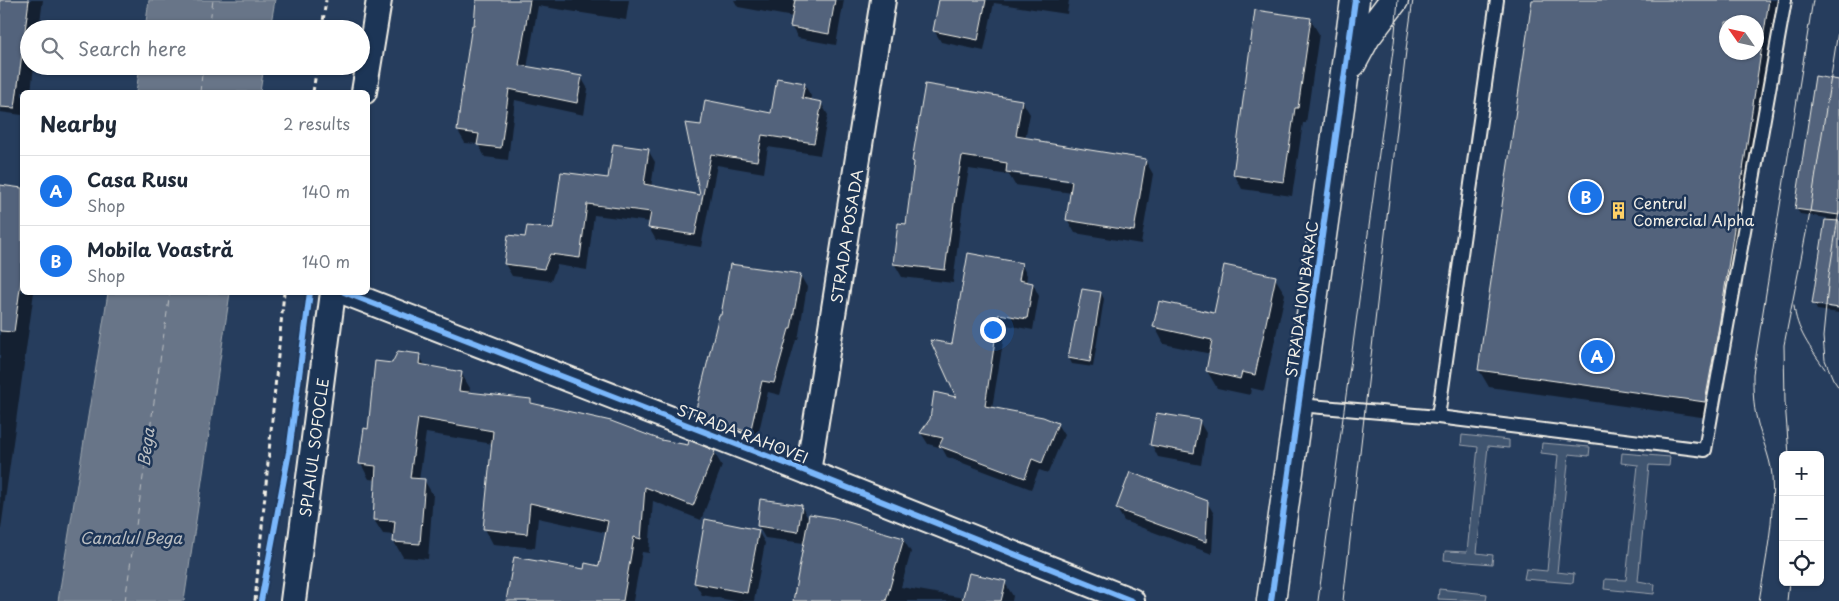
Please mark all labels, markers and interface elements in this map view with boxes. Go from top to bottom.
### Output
north arrow [1719,15,1764,60]
search box [20,20,370,75]
icon: search [38,34,66,62]
text: Search here [78,34,187,62]
text: Nearby [40,107,117,139]
text: 2 results [283,111,350,135]
text: Casa Rusu [87,165,188,193]
street label: STRADA POSADA [824,167,868,305]
pin: B [1570,178,1602,216]
text: A [50,179,62,203]
text: 140 m [302,179,350,203]
place label: Centrul Comercial Alpha [1633,191,1755,231]
text: Shop [87,193,125,217]
building icon: Centrul Comercial Alpha [1609,201,1629,221]
street label: STRADA ION BARAC [1279,219,1323,379]
text: Mobila Voastră [87,235,233,263]
text: B [51,249,61,273]
text: 140 m [302,249,350,273]
text: Shop [87,263,125,287]
your location [980,317,1006,343]
pin: A [1581,337,1613,375]
street label: SPLAIUL SOFOCLE [292,376,333,518]
street label: STRADA RAHOVEI [674,397,812,469]
water label: Bega [130,425,160,468]
map controls [1779,451,1824,586]
button: + [1779,451,1824,496]
button: − [1779,496,1824,541]
water label: Canalul Bega [80,525,183,549]
button: locate [1779,541,1824,586]

